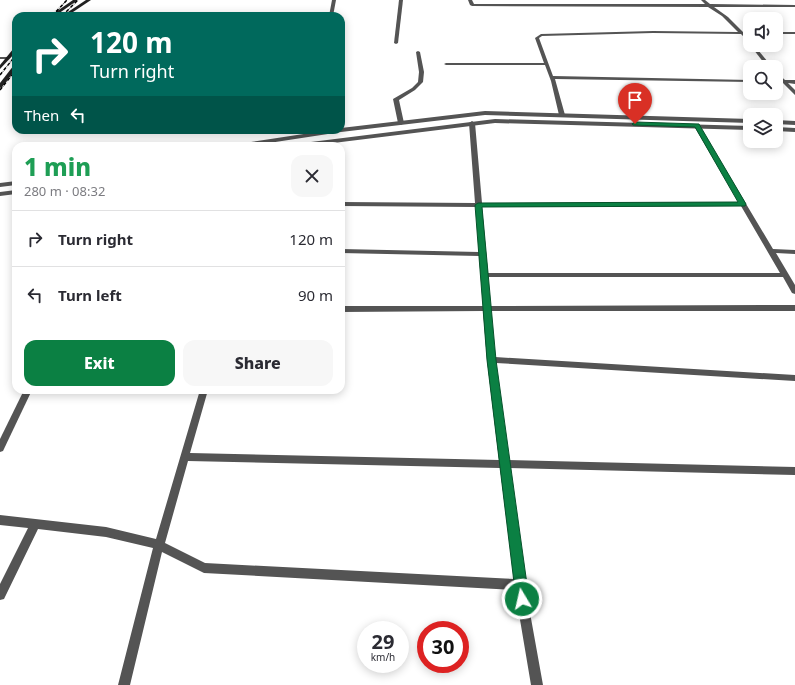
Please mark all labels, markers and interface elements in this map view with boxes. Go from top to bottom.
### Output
map controls [743,12,783,148]
button: sound [743,12,783,52]
text: 120 m [90,23,173,61]
icon: right [24,28,76,80]
text: Turn right [90,59,174,83]
button: search [743,60,783,100]
pin [618,83,652,124]
icon: arrive [624,89,646,111]
icon: left [67,104,89,126]
text: Then [24,105,59,125]
button: layers [743,108,783,148]
text: 1 min [24,150,91,183]
button: close [291,155,333,197]
text: 280 m · 08:32 [24,182,105,200]
icon: right [24,228,46,250]
text: Turn right [58,229,133,249]
text: 120 m [289,229,333,249]
icon: left [24,284,46,306]
text: Turn left [58,285,122,305]
text: 90 m [298,285,333,305]
button: Exit [24,340,175,386]
button: Share [183,340,333,386]
position arrow [501,578,543,620]
speed limit sign: 30 [417,621,469,673]
text: 29 [372,628,394,655]
text: km/h [371,650,395,664]

